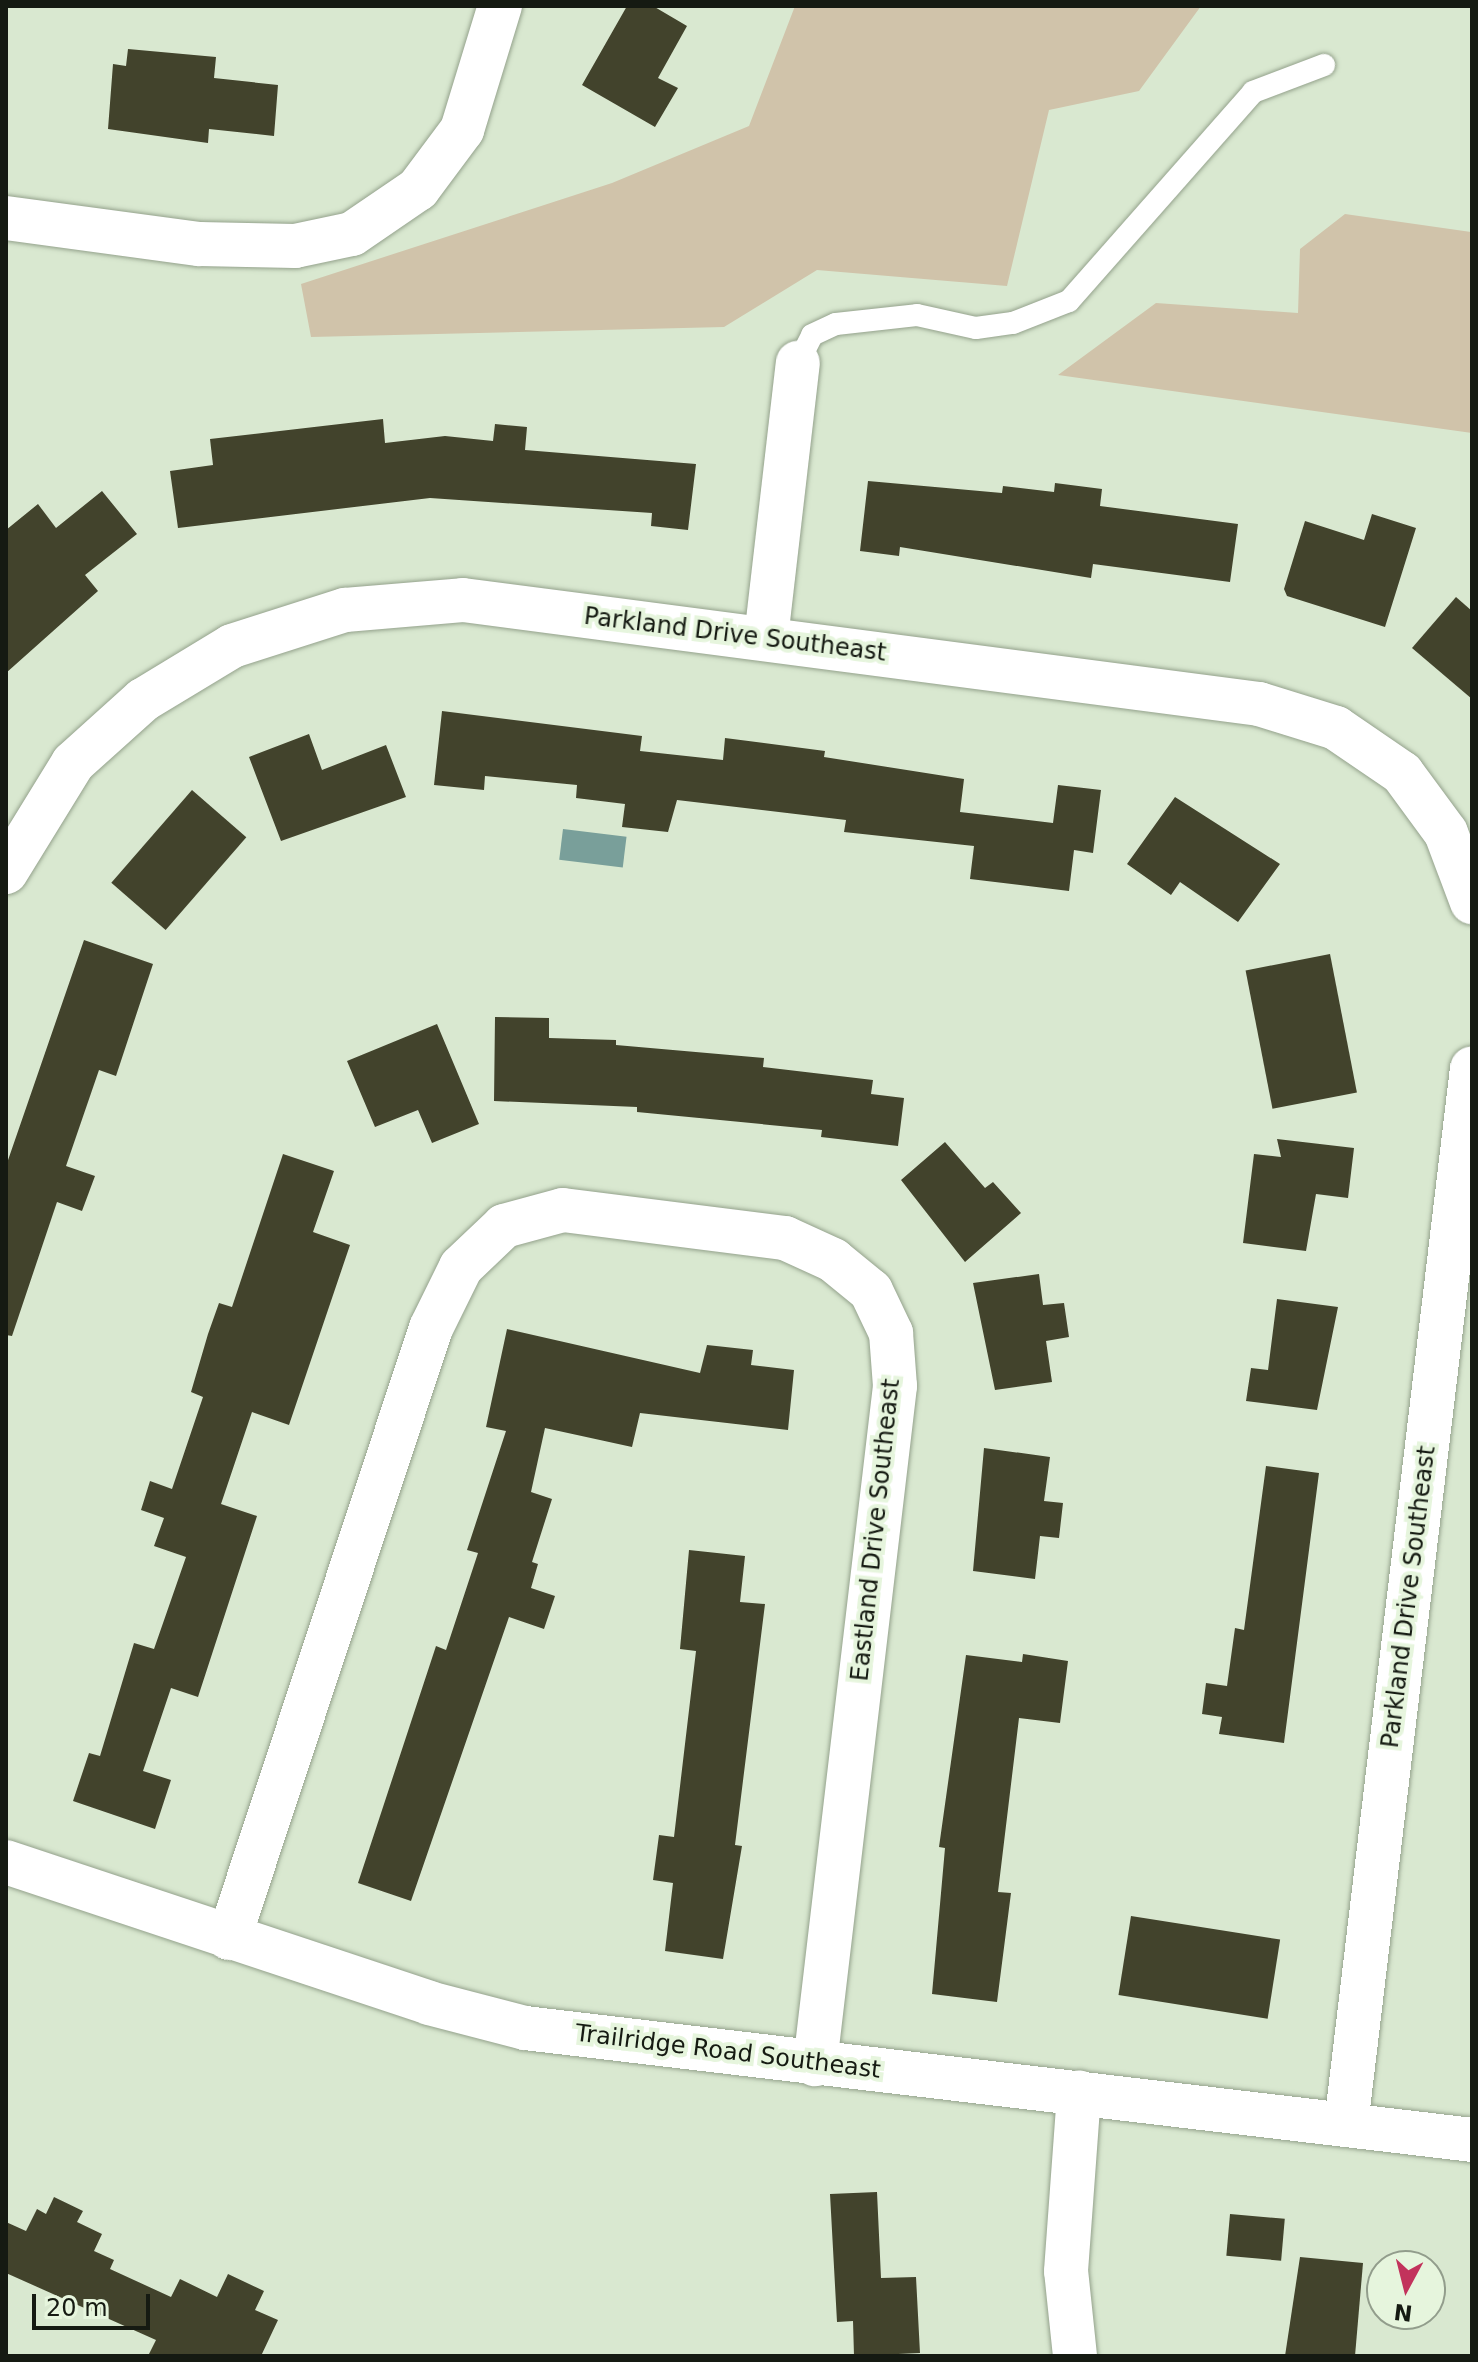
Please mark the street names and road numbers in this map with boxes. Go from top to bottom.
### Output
street label: Parkland Drive Southeast [582,602,888,668]
street label: Eastland Drive Southeast [846,1377,906,1683]
street label: Parkland Drive Southeast [1376,1444,1442,1750]
street label: Trailridge Road Southeast [574,2019,882,2085]

